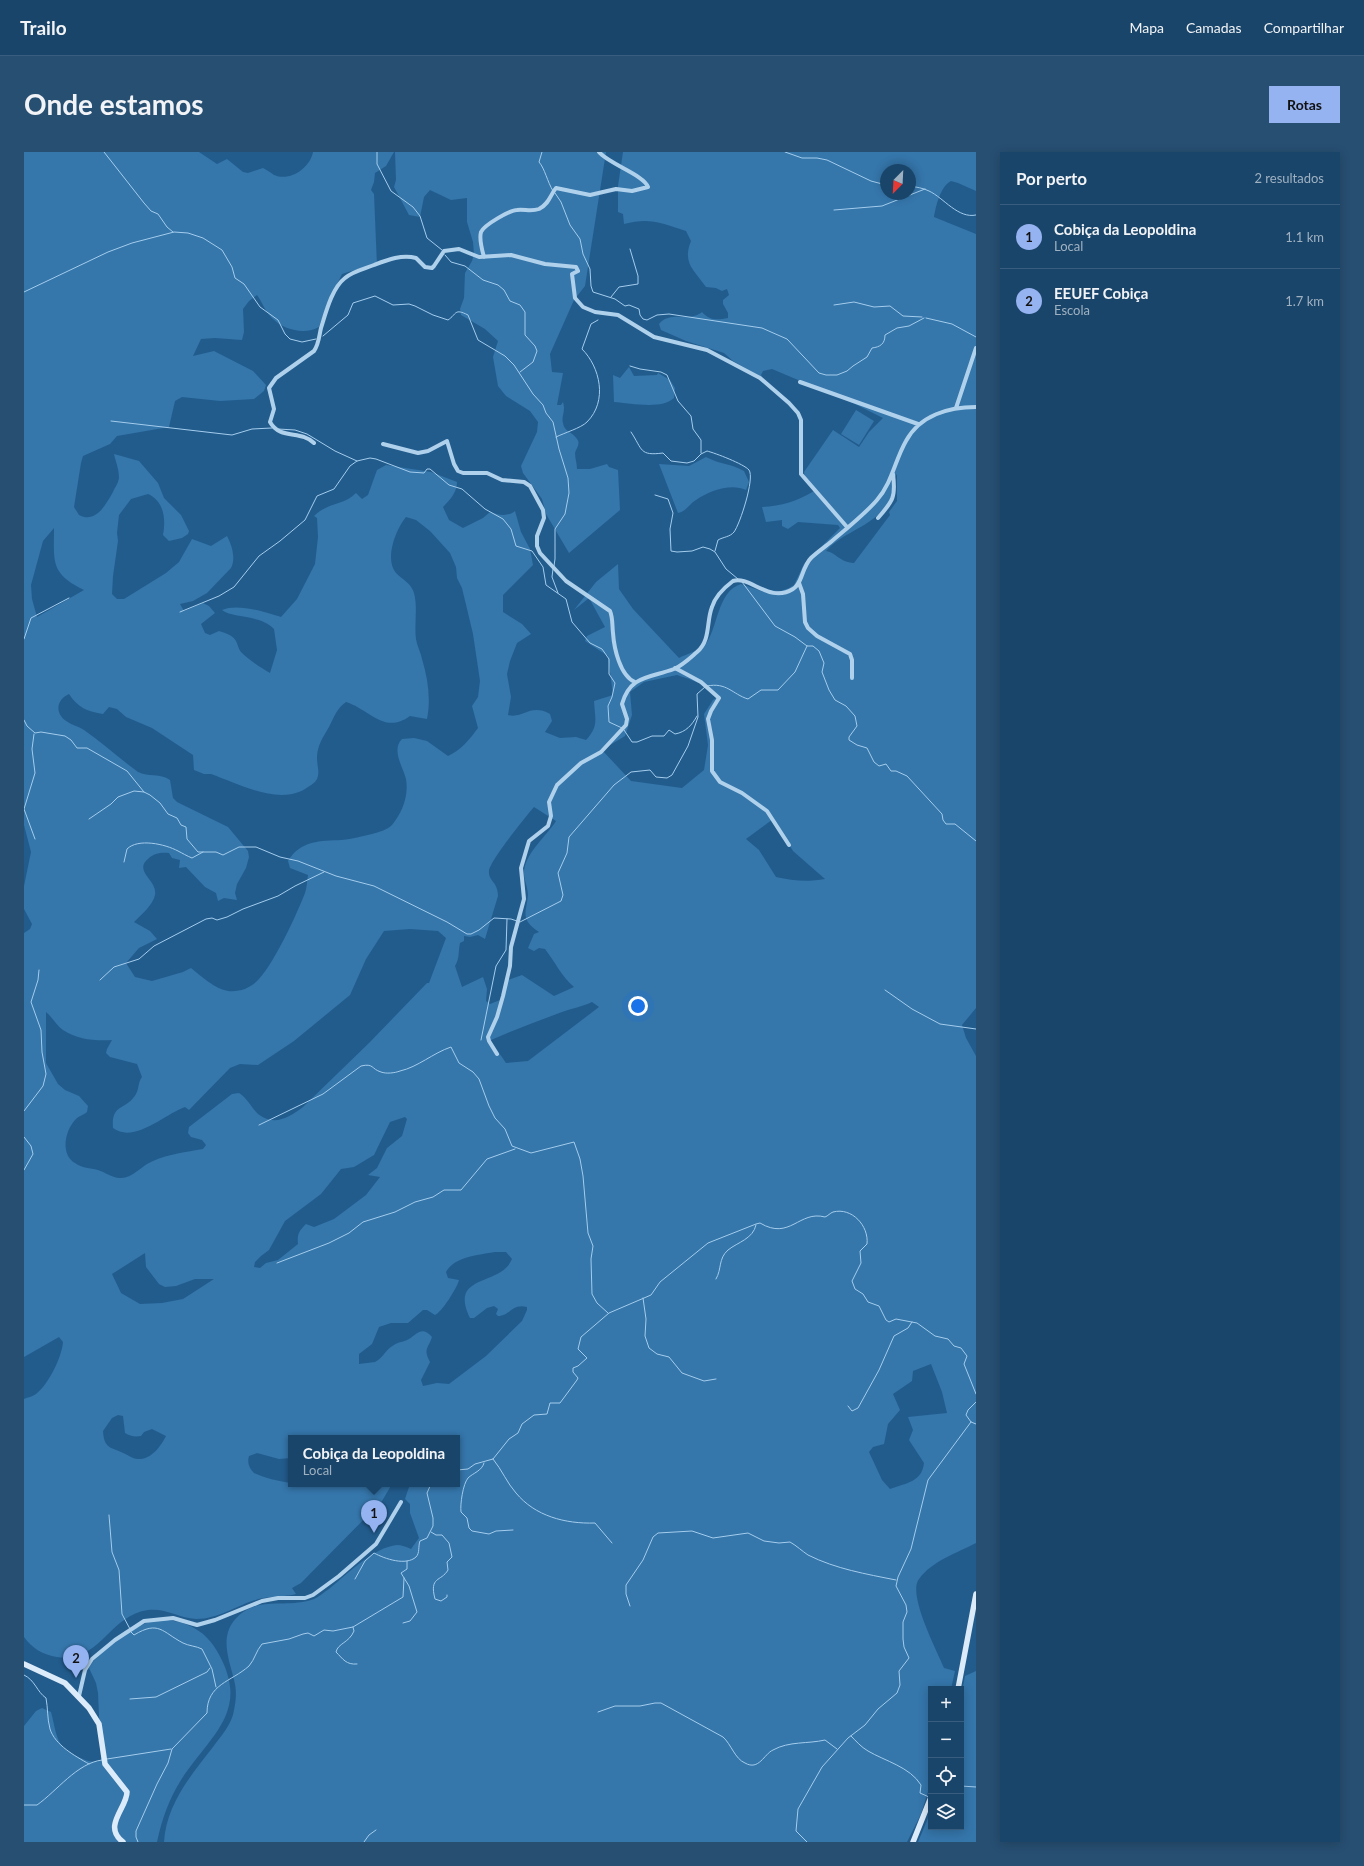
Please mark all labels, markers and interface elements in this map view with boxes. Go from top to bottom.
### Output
text: Trailo [20,16,67,39]
text: Mapa [1129,19,1164,36]
text: Camadas [1186,19,1242,36]
text: Compartilhar [1264,19,1344,36]
button: Rotas [1269,86,1340,123]
text: Onde estamos [24,87,204,121]
north arrow [880,164,916,200]
text: Por perto [1016,168,1087,189]
text: 2 resultados [1254,170,1324,186]
text: Cobiça da Leopoldina [1054,220,1196,238]
text: 1 [1025,229,1033,245]
text: 1.1 km [1285,229,1324,245]
text: Local [1054,238,1083,254]
text: EEUEF Cobiça [1054,284,1148,302]
text: 2 [1025,293,1033,309]
text: 1.7 km [1285,293,1324,309]
text: Escola [1054,302,1090,318]
your location [628,996,648,1016]
popup [288,1435,460,1487]
text: Cobiça da Leopoldina [303,1444,445,1462]
text: Local [303,1462,332,1478]
pin: 1 [361,1500,387,1533]
pin: 2 [63,1645,89,1678]
map controls [928,1686,964,1830]
button: + [928,1686,964,1722]
button: − [928,1722,964,1758]
button: locate [928,1758,964,1794]
button: layers [928,1794,964,1830]

